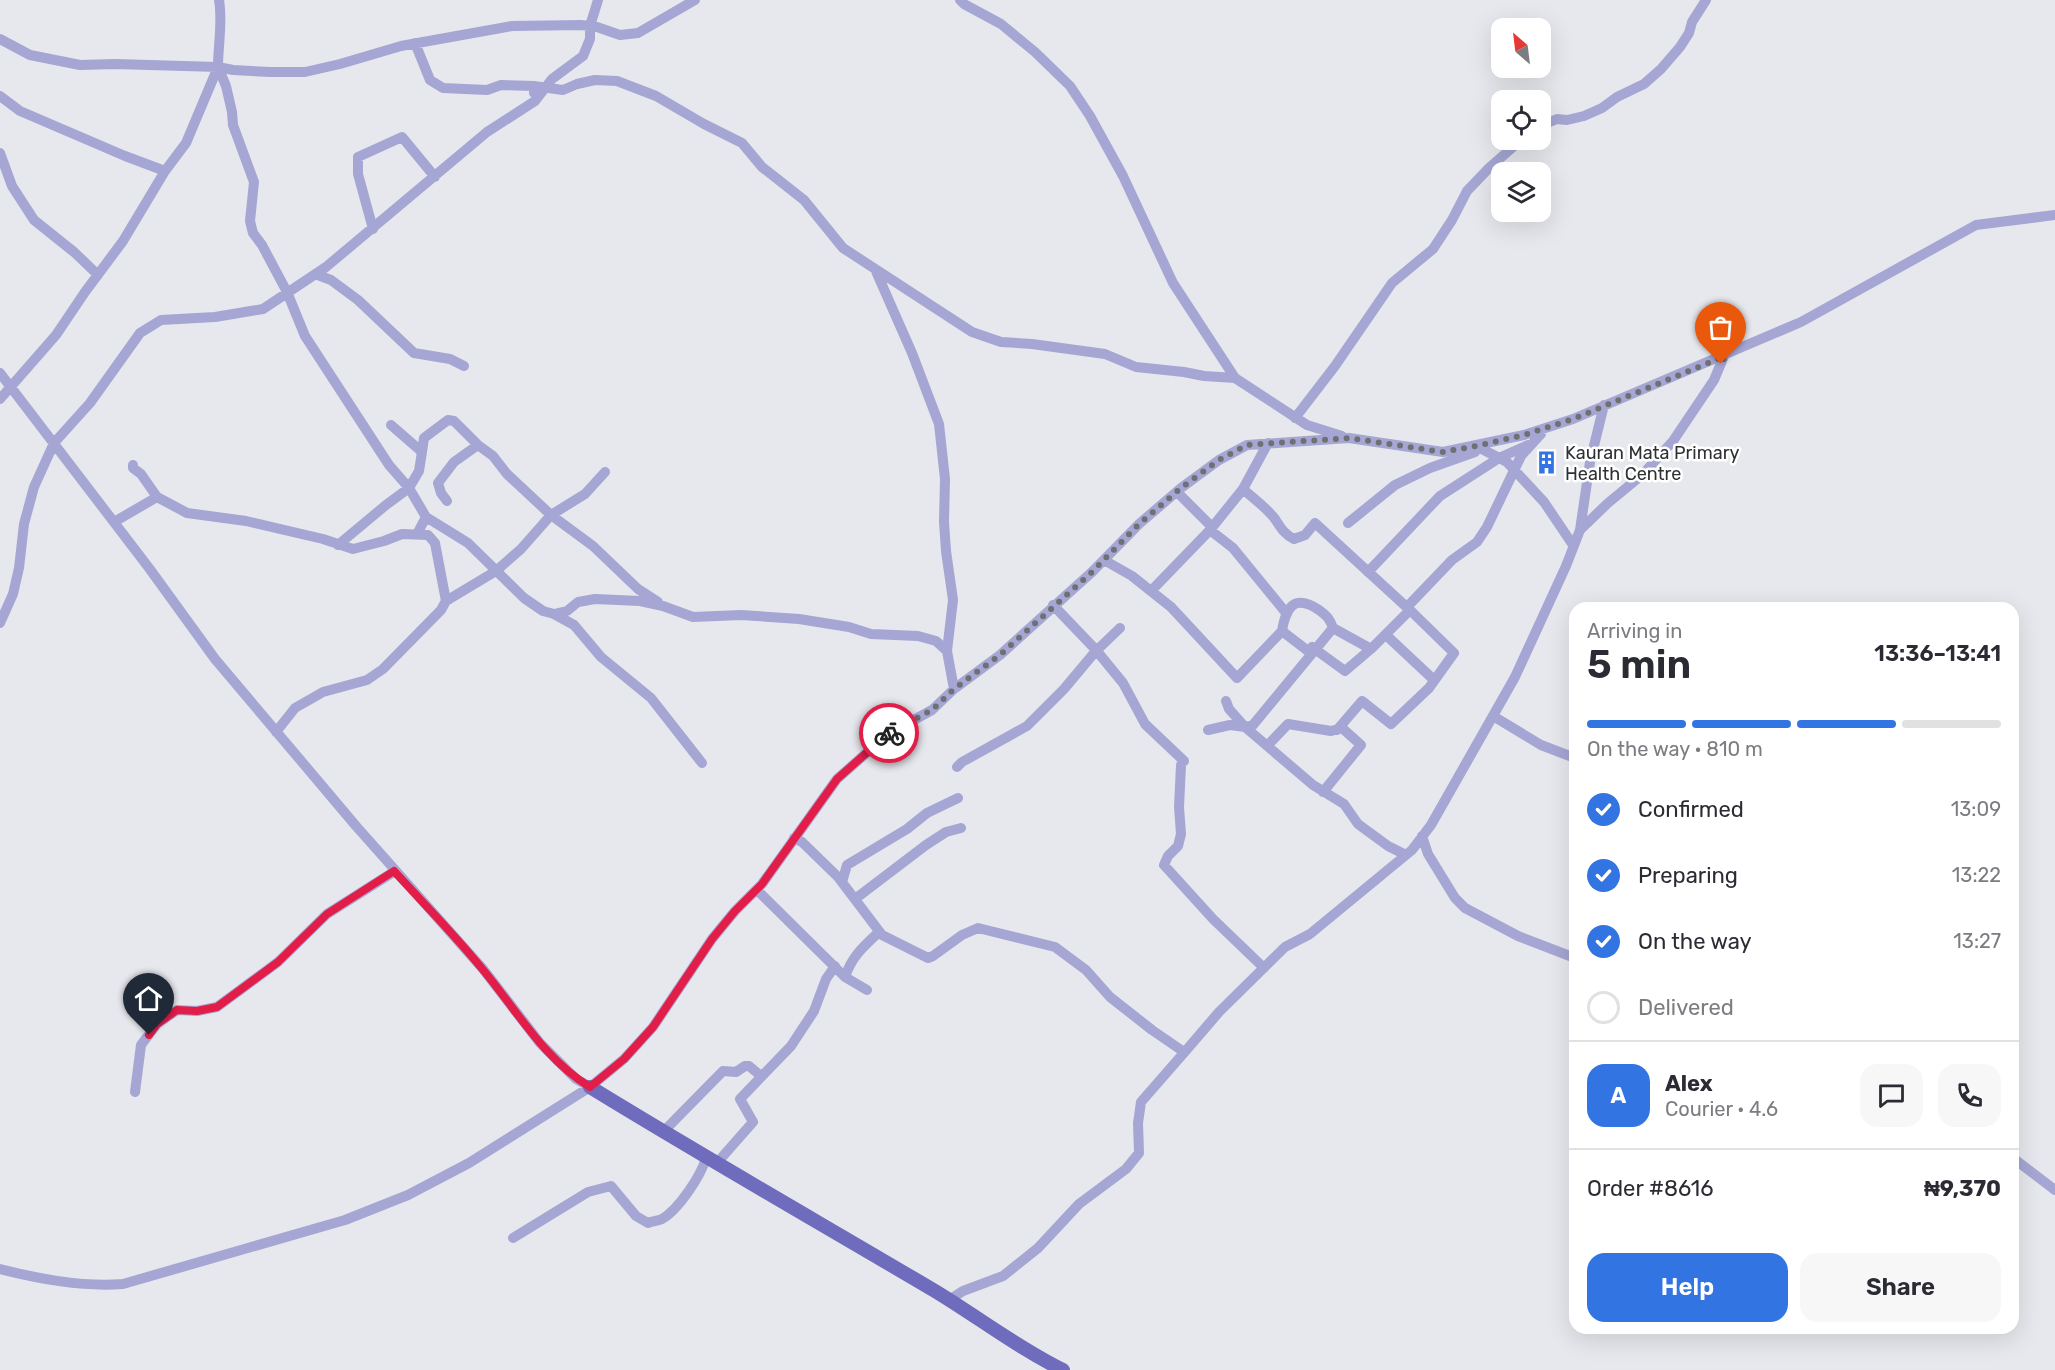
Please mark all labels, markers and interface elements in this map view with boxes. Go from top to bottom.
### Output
north arrow [1491,18,1551,78]
map controls [1491,18,1551,222]
button: locate [1491,90,1551,150]
button: layers [1491,162,1551,222]
pin [1695,302,1746,364]
icon: bag [1704,311,1737,344]
place label: Kauran Mata Primary Health Centre [1565,442,1739,485]
building icon: Kauran Mata Primary Health Centre [1534,450,1560,476]
text: Arriving in [1587,619,1682,643]
text: 13:36–13:41 [1874,640,2001,667]
text: 5 min [1587,642,1691,688]
courier [859,703,919,763]
icon: bike [873,717,906,750]
text: On the way · 810 m [1587,737,1763,761]
icon: check [1587,793,1620,826]
text: Confirmed [1638,796,1744,823]
text: 13:09 [1951,797,2001,821]
icon: check [1587,859,1620,892]
text: Preparing [1638,862,1738,889]
text: 13:22 [1952,863,2001,887]
icon: check [1587,925,1620,958]
text: On the way [1638,928,1752,955]
text: 13:27 [1953,929,2001,953]
pin [123,973,174,1035]
icon: home [132,982,165,1015]
text: Delivered [1638,994,1734,1021]
button: chat [1860,1064,1923,1127]
button: phone [1938,1064,2001,1127]
text: Alex [1665,1070,1713,1097]
text: A [1611,1082,1626,1109]
text: Courier · 4.6 [1665,1097,1778,1121]
text: Order #8616 [1587,1175,1713,1202]
text: ₦9,370 [1924,1175,2001,1202]
button: Help [1587,1253,1788,1322]
button: Share [1800,1253,2001,1322]

